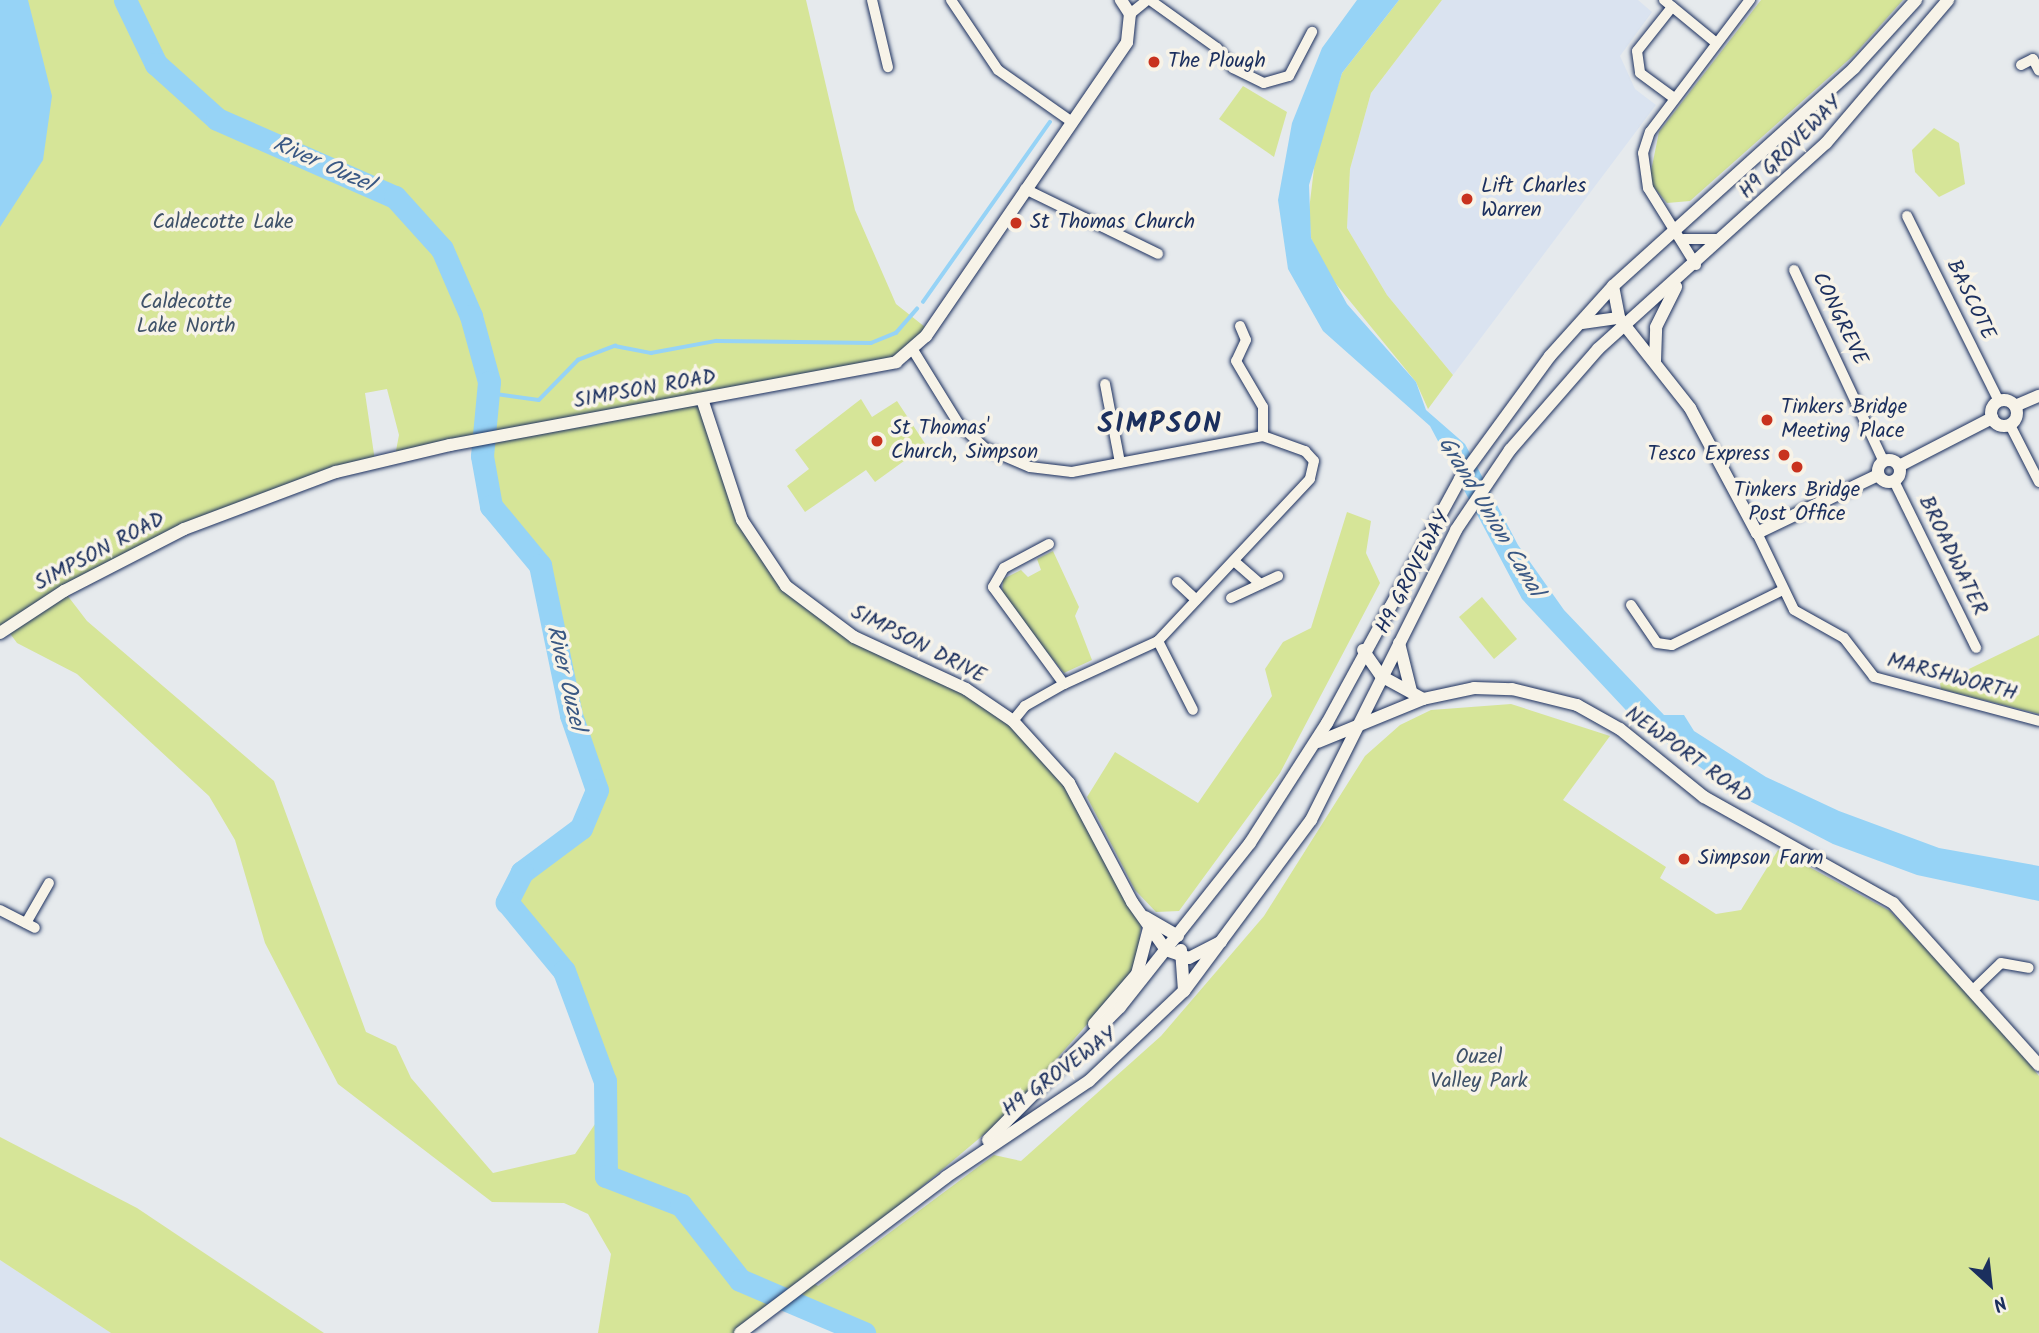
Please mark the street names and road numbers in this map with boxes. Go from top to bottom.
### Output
street label: H9 GROVEWAY [1734,91,1848,205]
street label: BASCOTE [1940,256,2000,344]
street label: CONGREVE [1806,268,1872,370]
street label: SIMPSON ROAD [572,365,718,415]
street label: BROADWATER [1912,492,1992,620]
street label: SIMPSON ROAD [31,507,169,597]
street label: H9 GROVEWAY [1371,507,1457,639]
street label: SIMPSON DRIVE [846,600,990,690]
street label: MARSHWORTH [1884,649,2020,707]
street label: NEWPORT ROAD [1620,702,1756,810]
street label: H9 GROVEWAY [998,1023,1122,1123]

